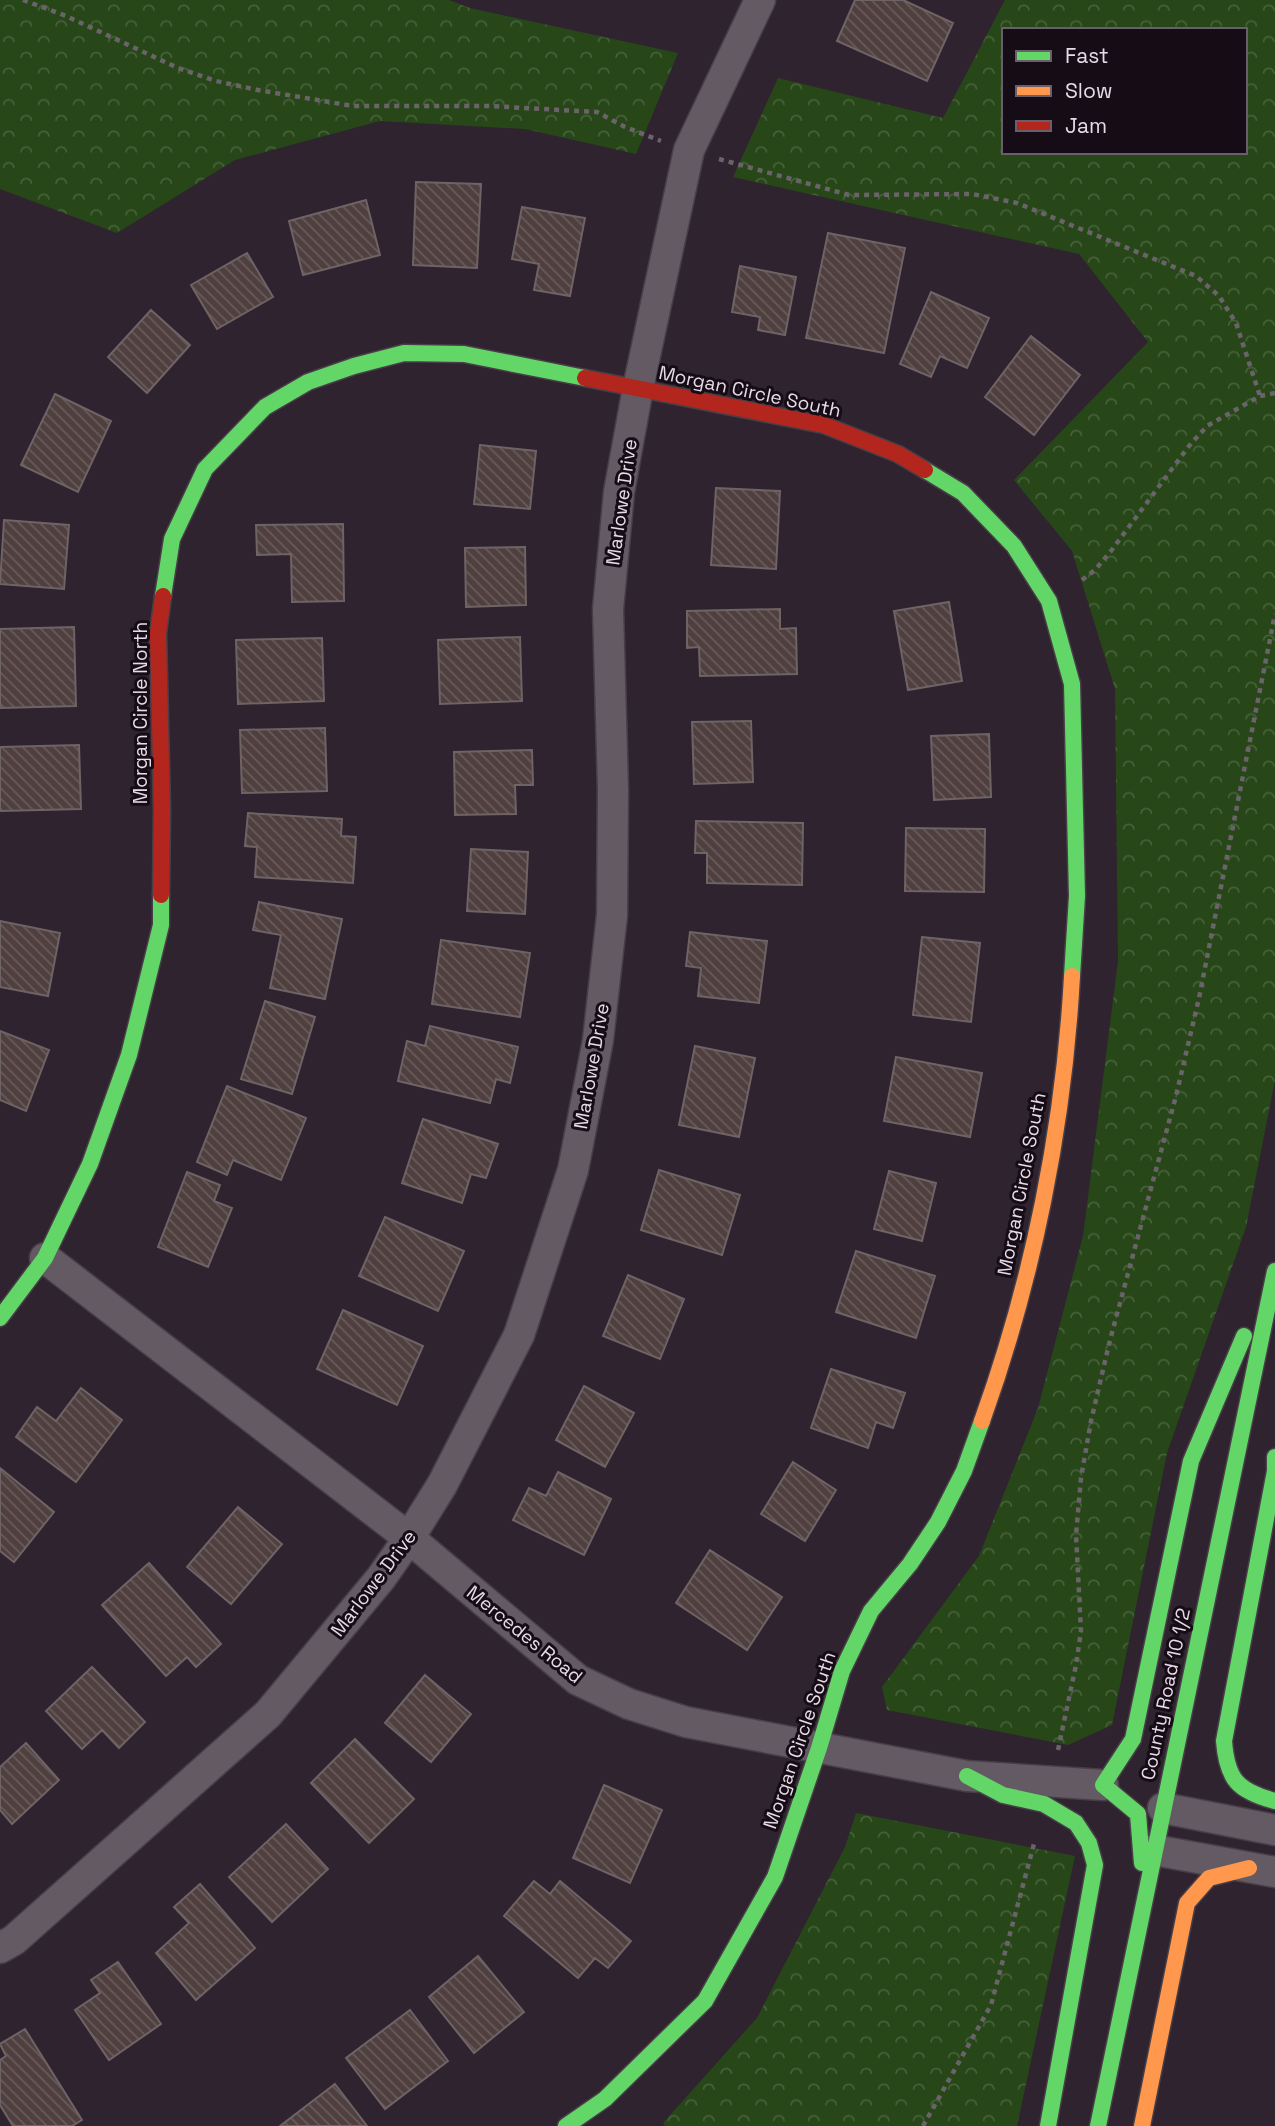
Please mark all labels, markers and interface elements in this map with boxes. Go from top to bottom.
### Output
legend [1002,28,1247,154]
text: Fast [1065,42,1109,69]
text: Slow [1065,77,1113,104]
text: Jam [1065,112,1107,139]
street label: Morgan Circle South [656,360,843,423]
street label: Marlowe Drive [600,437,643,567]
street label: Morgan Circle North [128,622,153,804]
street label: Marlowe Drive [568,1001,615,1131]
street label: Morgan Circle South [991,1090,1051,1278]
street label: Marlowe Drive [325,1525,422,1642]
street label: Mercedes Road [462,1580,588,1689]
street label: County Road 10 1/2 [1135,1606,1196,1782]
street label: Morgan Circle South [757,1648,842,1832]

